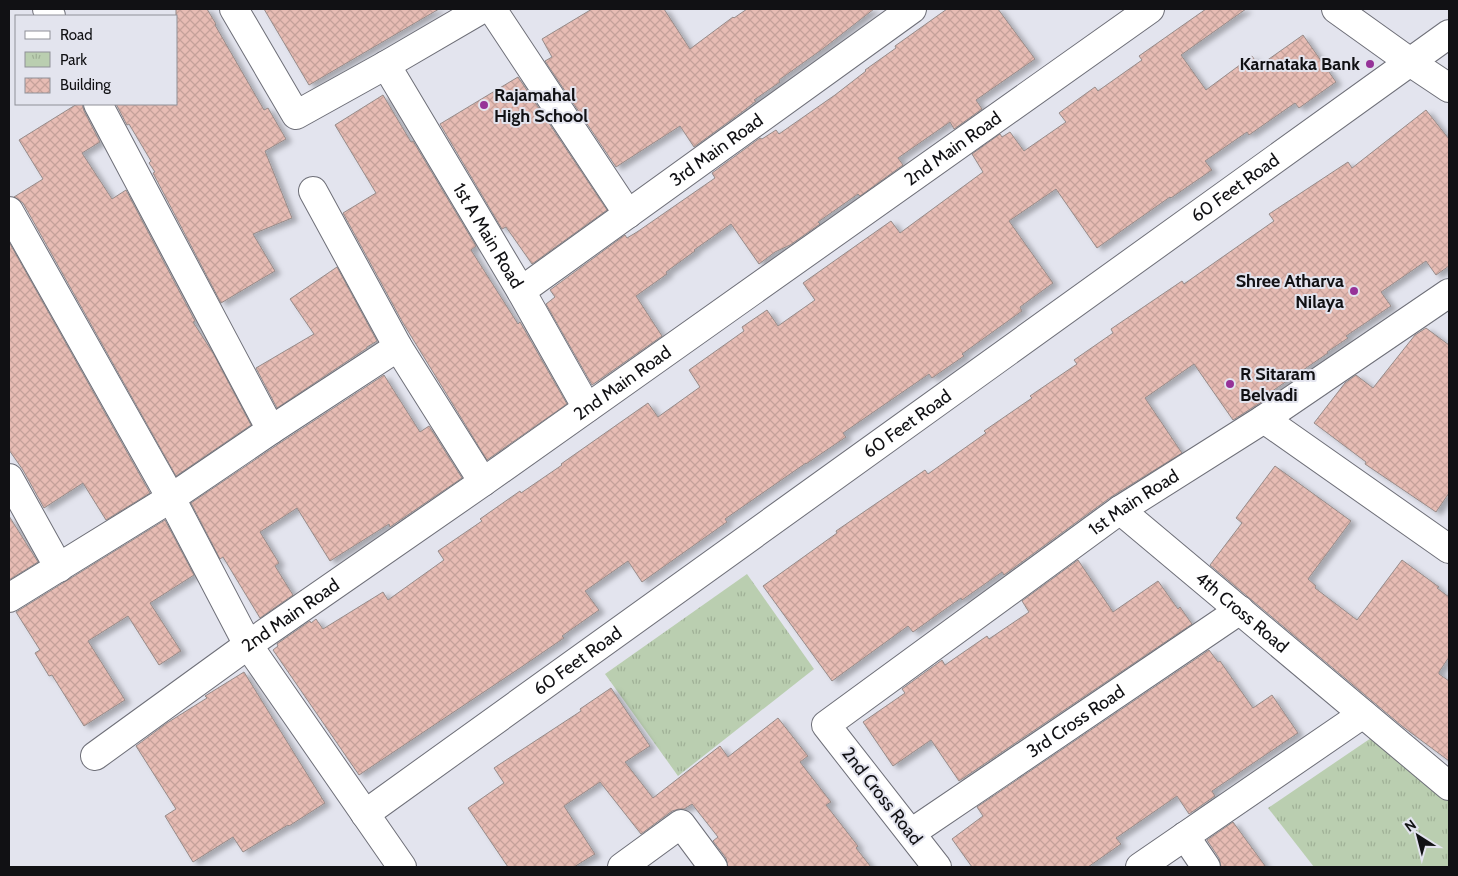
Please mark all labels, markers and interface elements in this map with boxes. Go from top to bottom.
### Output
legend [15,15,178,105]
text: Road [60,26,93,44]
text: Park [60,51,87,69]
place label: Karnataka Bank [1239,53,1360,75]
marker: Karnataka Bank [1364,58,1376,70]
text: Building [60,76,111,94]
place label: Rajamahal High School [494,84,588,127]
marker: Rajamahal High School [478,99,490,111]
street label: 2nd Main Road [900,107,1006,191]
street label: 3rd Main Road [666,109,767,191]
street label: 60 Feet Road [1187,149,1283,227]
street label: 1st A Main Road [448,179,528,292]
place label: Shree Atharva Nilaya [1236,270,1344,313]
marker: Shree Atharva Nilaya [1348,285,1360,297]
street label: 2nd Main Road [570,341,675,425]
place label: R Sitaram Belvadi [1240,363,1316,406]
marker: R Sitaram Belvadi [1224,378,1236,390]
street label: 60 Feet Road [859,385,956,463]
street label: 1st Main Road [1084,465,1183,540]
street label: 4th Cross Road [1191,567,1293,657]
street label: 2nd Main Road [238,574,344,657]
street label: 60 Feet Road [529,622,626,700]
street label: 3rd Cross Road [1023,680,1129,762]
street label: 2nd Cross Road [837,743,927,849]
north arrow [1393,811,1443,861]
text: N [1401,815,1420,836]

